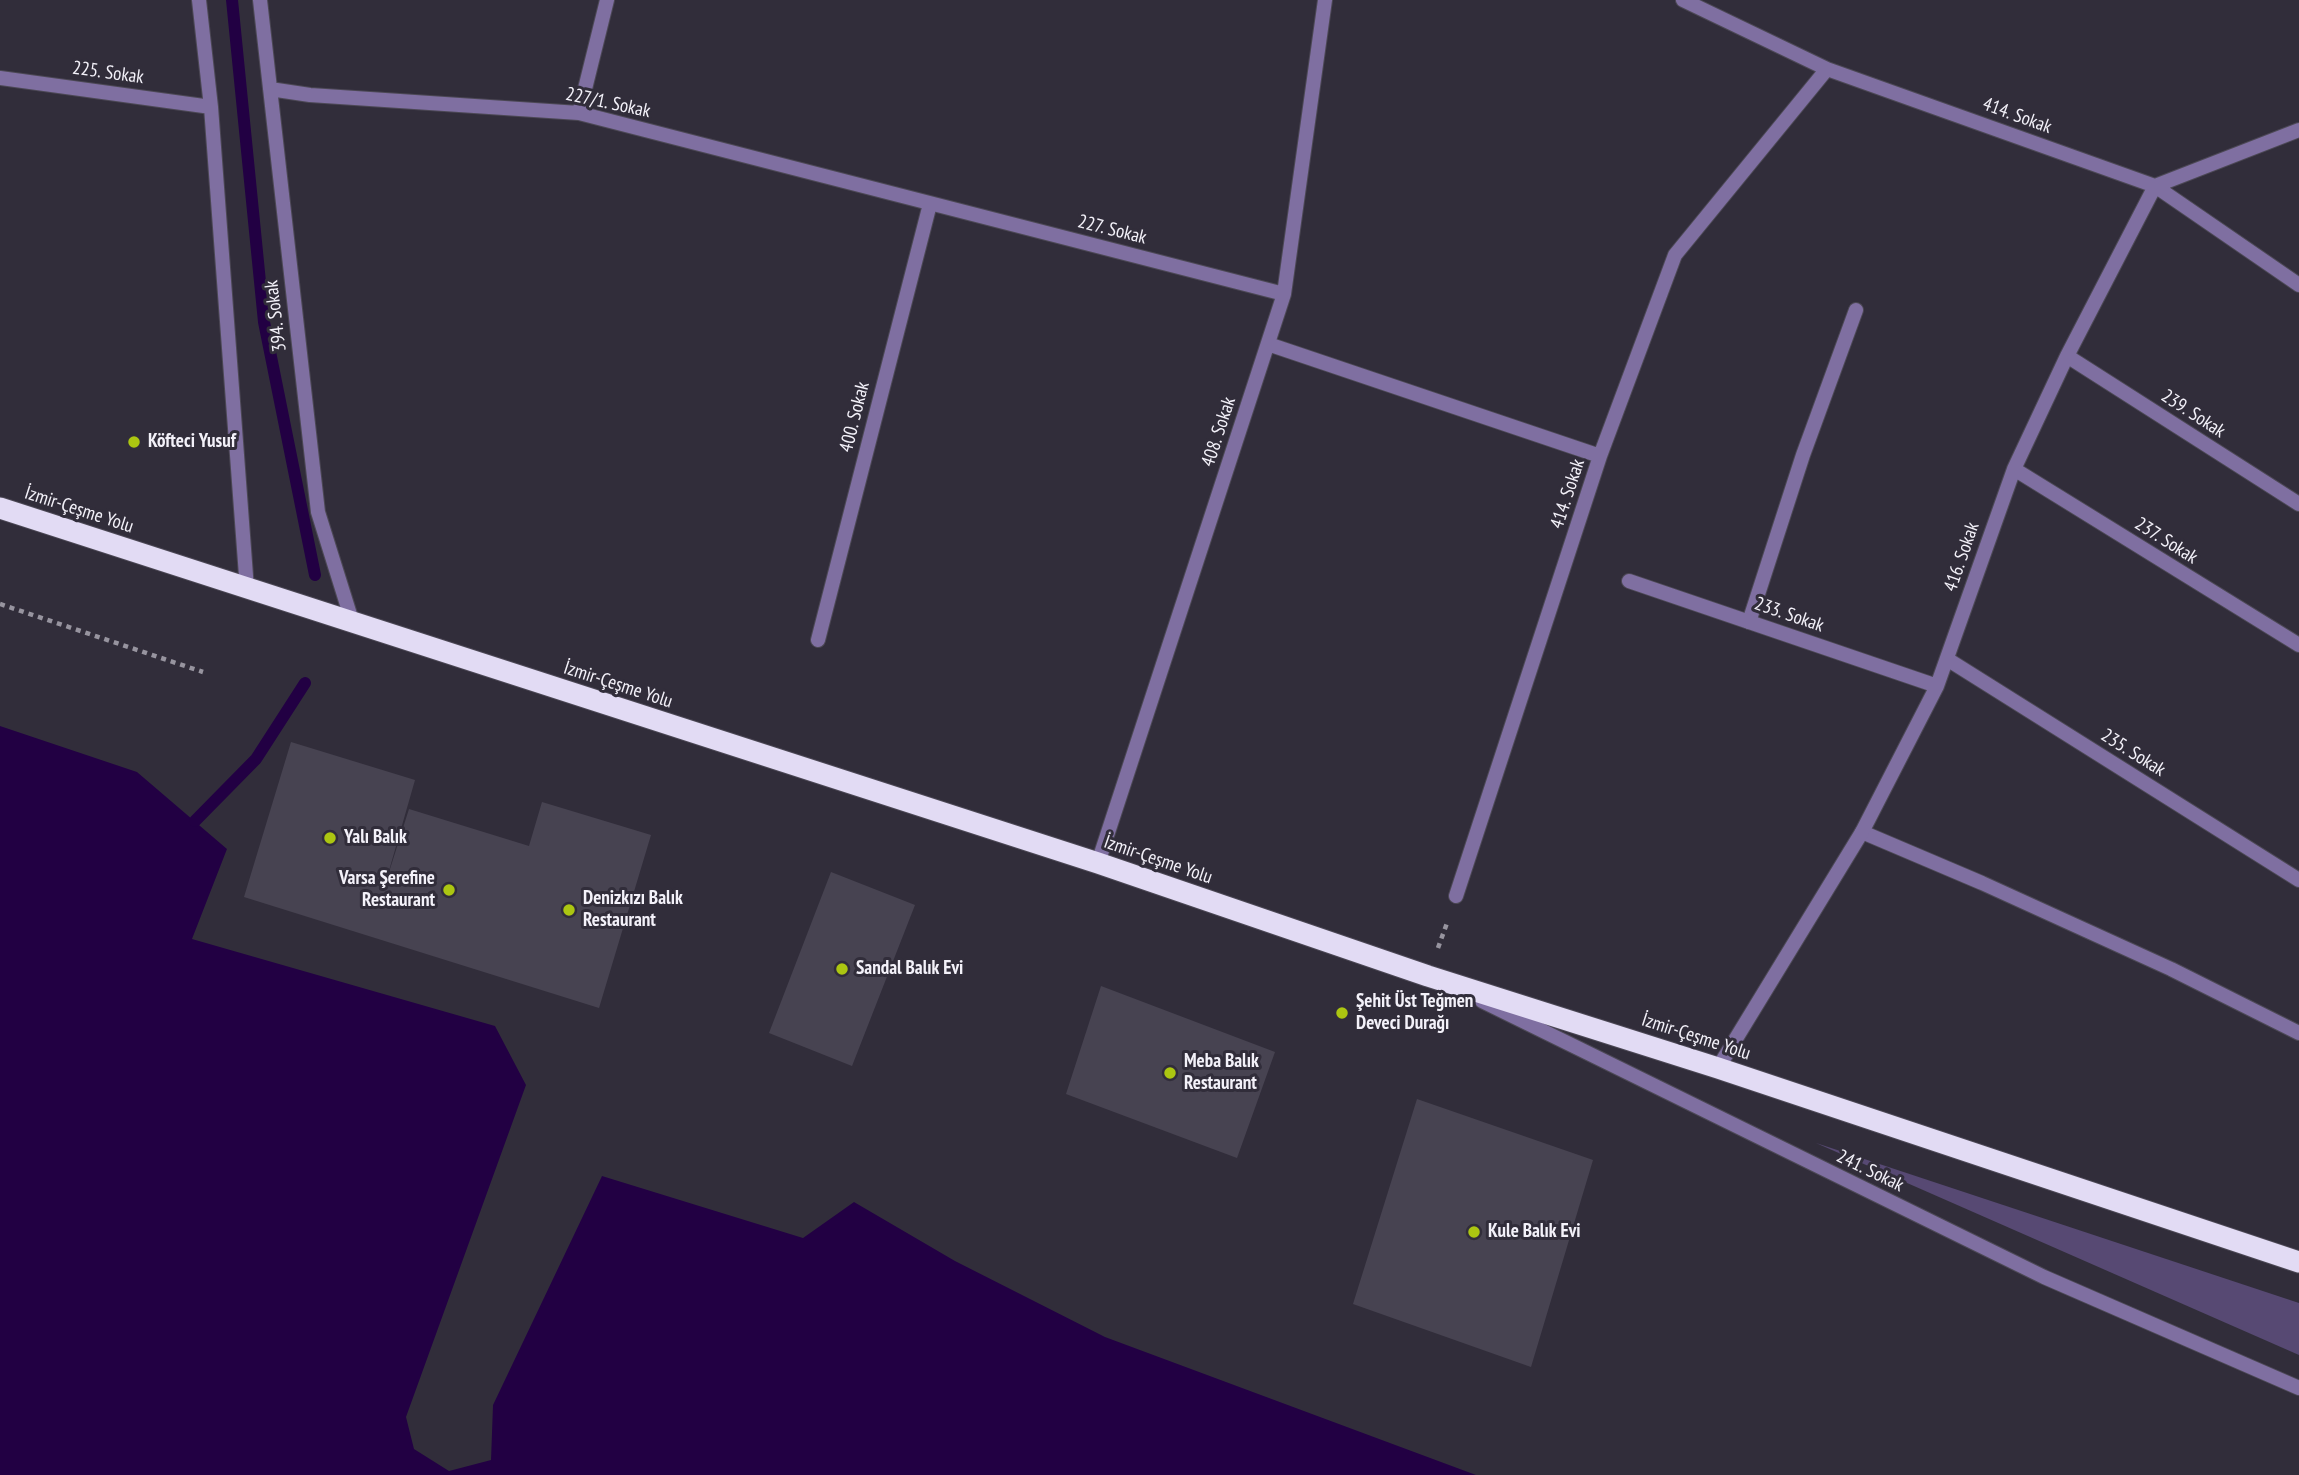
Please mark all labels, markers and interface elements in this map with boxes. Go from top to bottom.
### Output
street label: 225. Sokak [71,57,145,89]
street label: 227/1. Sokak [564,83,652,123]
street label: 414. Sokak [1979,93,2055,139]
street label: 227. Sokak [1075,210,1149,250]
street label: 394. Sokak [260,279,292,353]
street label: 400. Sokak [835,379,875,455]
street label: 239. Sokak [2157,385,2229,443]
street label: 408. Sokak [1197,394,1241,470]
place label: Köfteci Yusuf [148,431,236,453]
marker: Köfteci Yusuf [126,434,142,450]
street label: 414. Sokak [1546,456,1590,532]
street label: İzmir-Çeşme Yolu [22,482,136,538]
street label: 237. Sokak [2130,513,2202,569]
street label: 416. Sokak [1940,519,1984,595]
street label: 233. Sokak [1751,593,1827,637]
street label: İzmir-Çeşme Yolu [561,657,675,713]
street label: 235. Sokak [2097,724,2169,782]
place label: Yalı Balık [344,827,407,849]
marker: Yalı Balık [322,830,338,846]
street label: İzmir-Çeşme Yolu [1101,831,1215,889]
place label: Varsa Şerefine Restaurant [339,868,435,912]
marker: Varsa Şerefine Restaurant [441,882,457,898]
place label: Denizkızı Balık Restaurant [583,888,683,932]
marker: Denizkızı Balık Restaurant [561,902,577,918]
place label: Sandal Balık Evi [856,958,963,980]
marker: Sandal Balık Evi [834,961,850,977]
place label: Şehit Üst Teğmen Deveci Durağı [1356,991,1473,1035]
marker: Şehit Üst Teğmen Deveci Durağı [1334,1005,1350,1021]
street label: İzmir-Çeşme Yolu [1639,1009,1753,1065]
place label: Meba Balık Restaurant [1184,1051,1259,1095]
marker: Meba Balık Restaurant [1162,1065,1178,1081]
street label: 241. Sokak [1833,1145,1907,1197]
place label: Kule Balık Evi [1488,1221,1581,1243]
marker: Kule Balık Evi [1466,1224,1482,1240]

